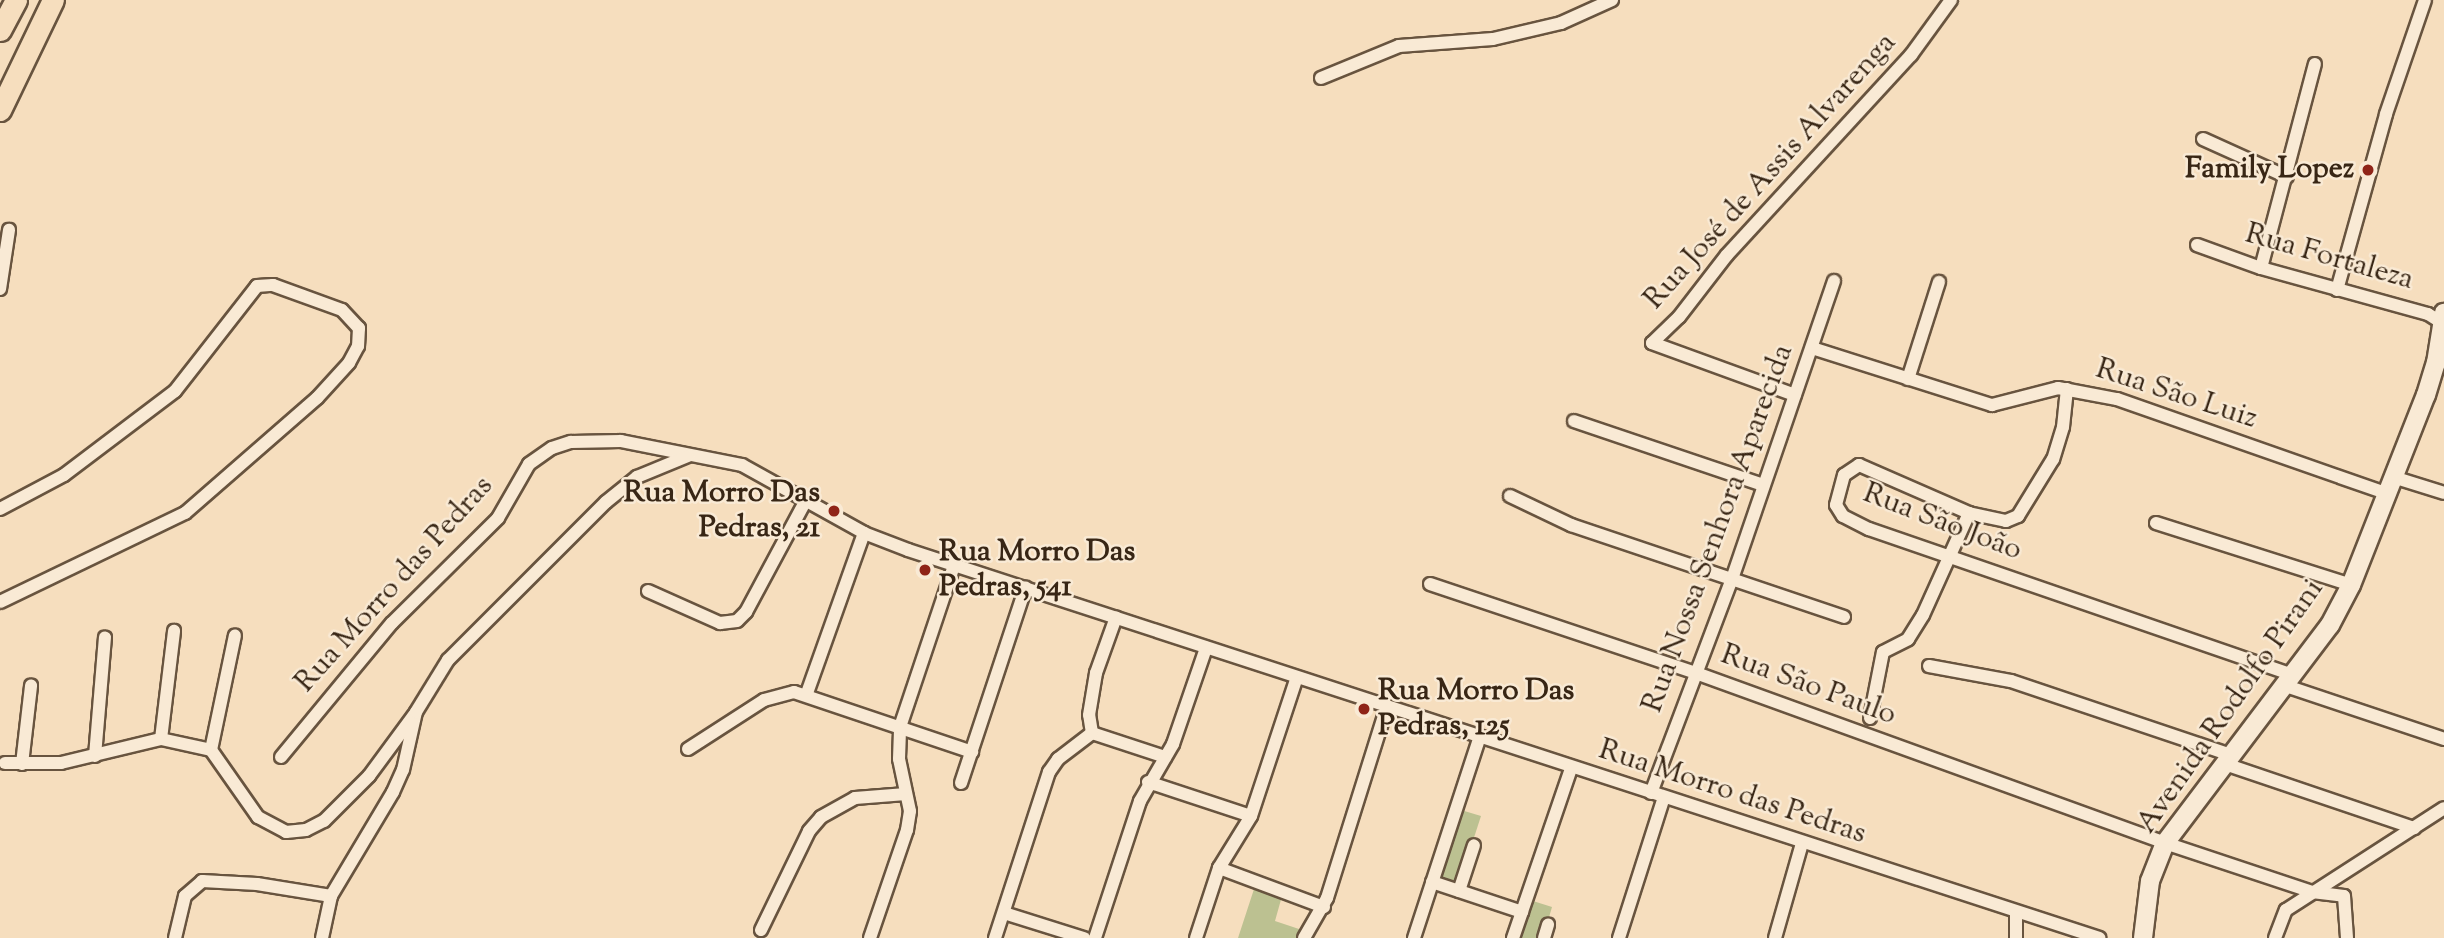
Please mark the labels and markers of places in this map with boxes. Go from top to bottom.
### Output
place label: Family Lopez [2185,152,2354,188]
marker: Family Lopez [2360,162,2376,178]
place label: Rua Morro Das Pedras, 21 [624,476,820,546]
marker: Rua Morro Das Pedras, 21 [826,503,842,519]
place label: Rua Morro Das Pedras, 541 [939,535,1135,606]
marker: Rua Morro Das Pedras, 541 [917,562,933,578]
place label: Rua Morro Das Pedras, 125 [1378,674,1574,744]
marker: Rua Morro Das Pedras, 125 [1356,701,1372,717]

